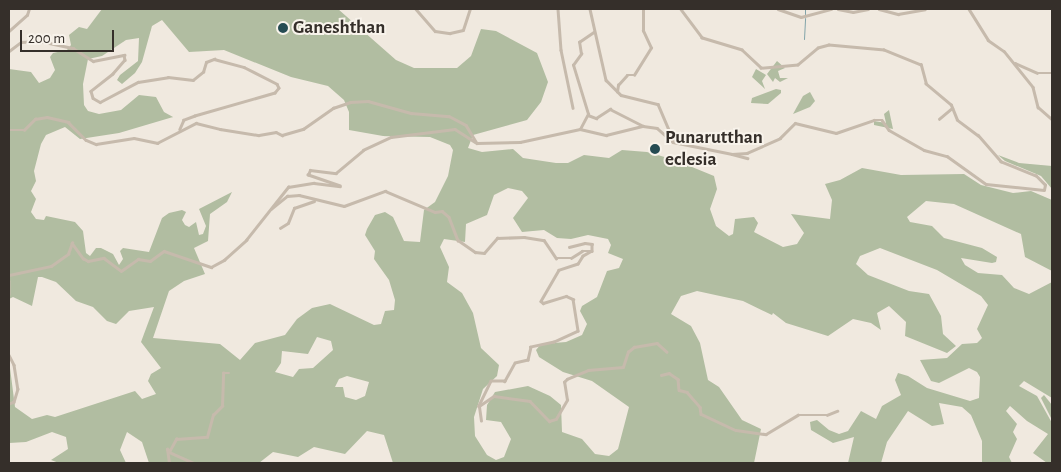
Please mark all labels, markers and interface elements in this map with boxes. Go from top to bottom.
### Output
place label: Ganeshthan [293,17,385,39]
scale bar [22,20,116,52]
marker: Ganeshthan [277,22,289,34]
text: 200 m [28,31,65,46]
place label: Punarutthan eclesia [665,127,763,171]
marker: Punarutthan eclesia [649,143,661,155]

